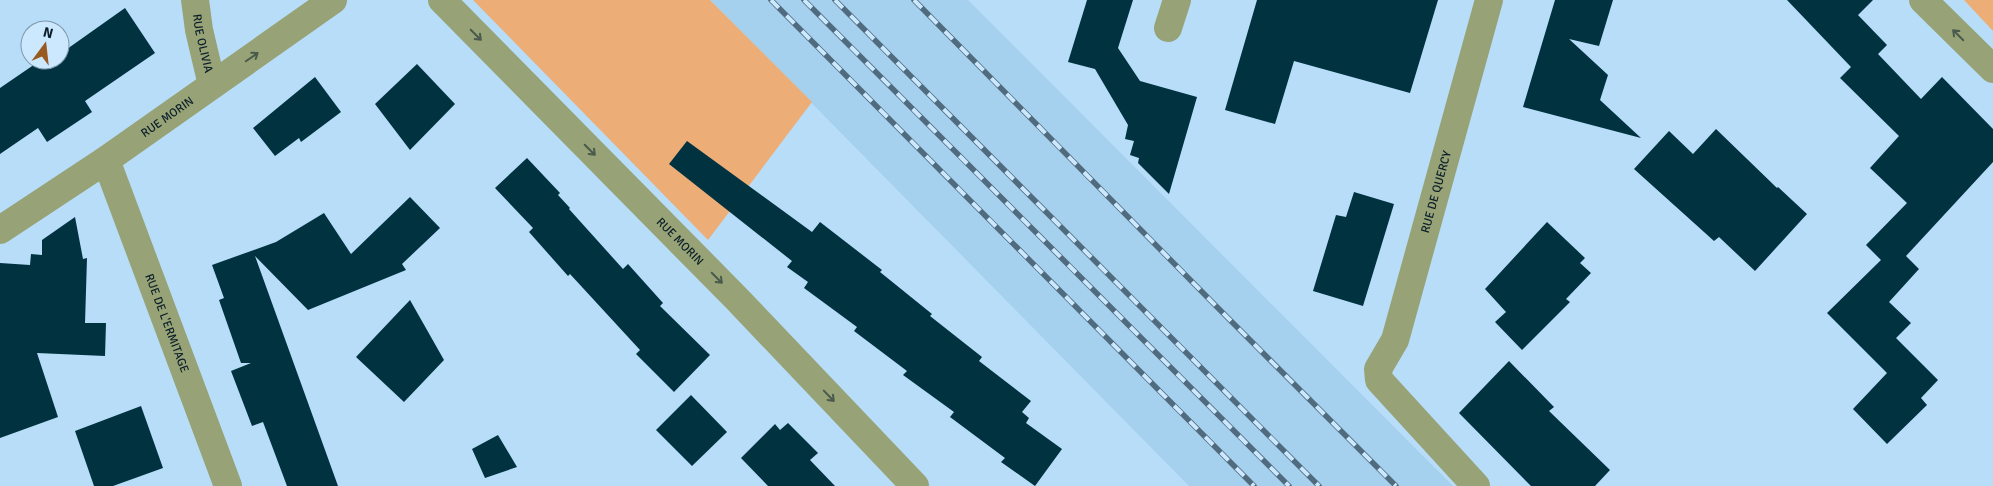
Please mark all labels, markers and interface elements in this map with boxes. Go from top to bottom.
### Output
street label: RUE OLIVIA [189,13,216,75]
north arrow [20,20,70,70]
text: N [41,23,55,42]
one-way arrow [470,28,482,41]
one-way arrow [1952,29,1965,41]
one-way arrow [244,52,258,62]
street label: RUE MORIN [138,93,197,141]
one-way arrow [584,144,596,156]
street label: RUE DE QUERCY [1417,149,1454,235]
street label: RUE MORIN [653,214,707,268]
street label: RUE DE L'ERMITAGE [142,271,192,375]
one-way arrow [711,272,723,285]
one-way arrow [823,389,835,402]

